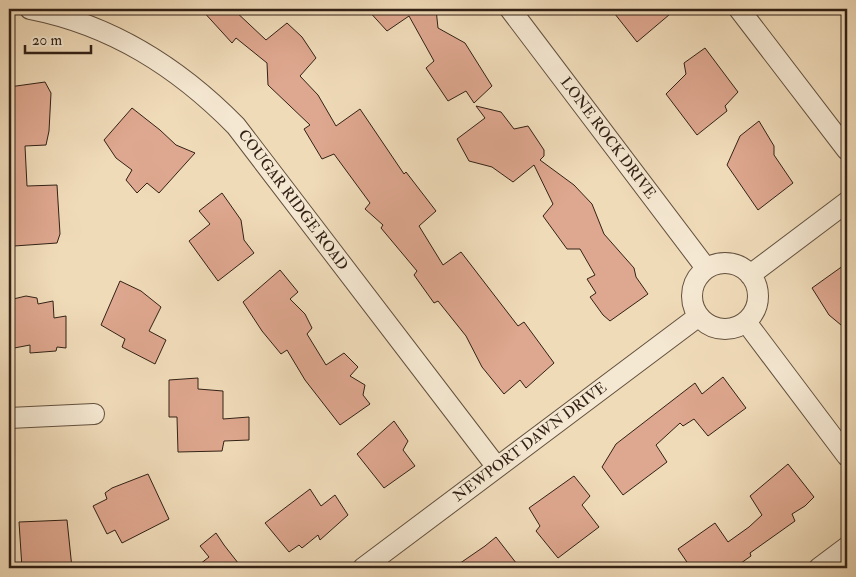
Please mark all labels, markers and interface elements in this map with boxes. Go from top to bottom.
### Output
scale bar [25,22,91,54]
text: 20 m [32,31,62,50]
street label: LONE ROCK DRIVE [556,73,660,203]
street label: COUGAR RIDGE ROAD [234,126,352,274]
street label: NEWPORT DAWN DRIVE [449,378,611,506]

